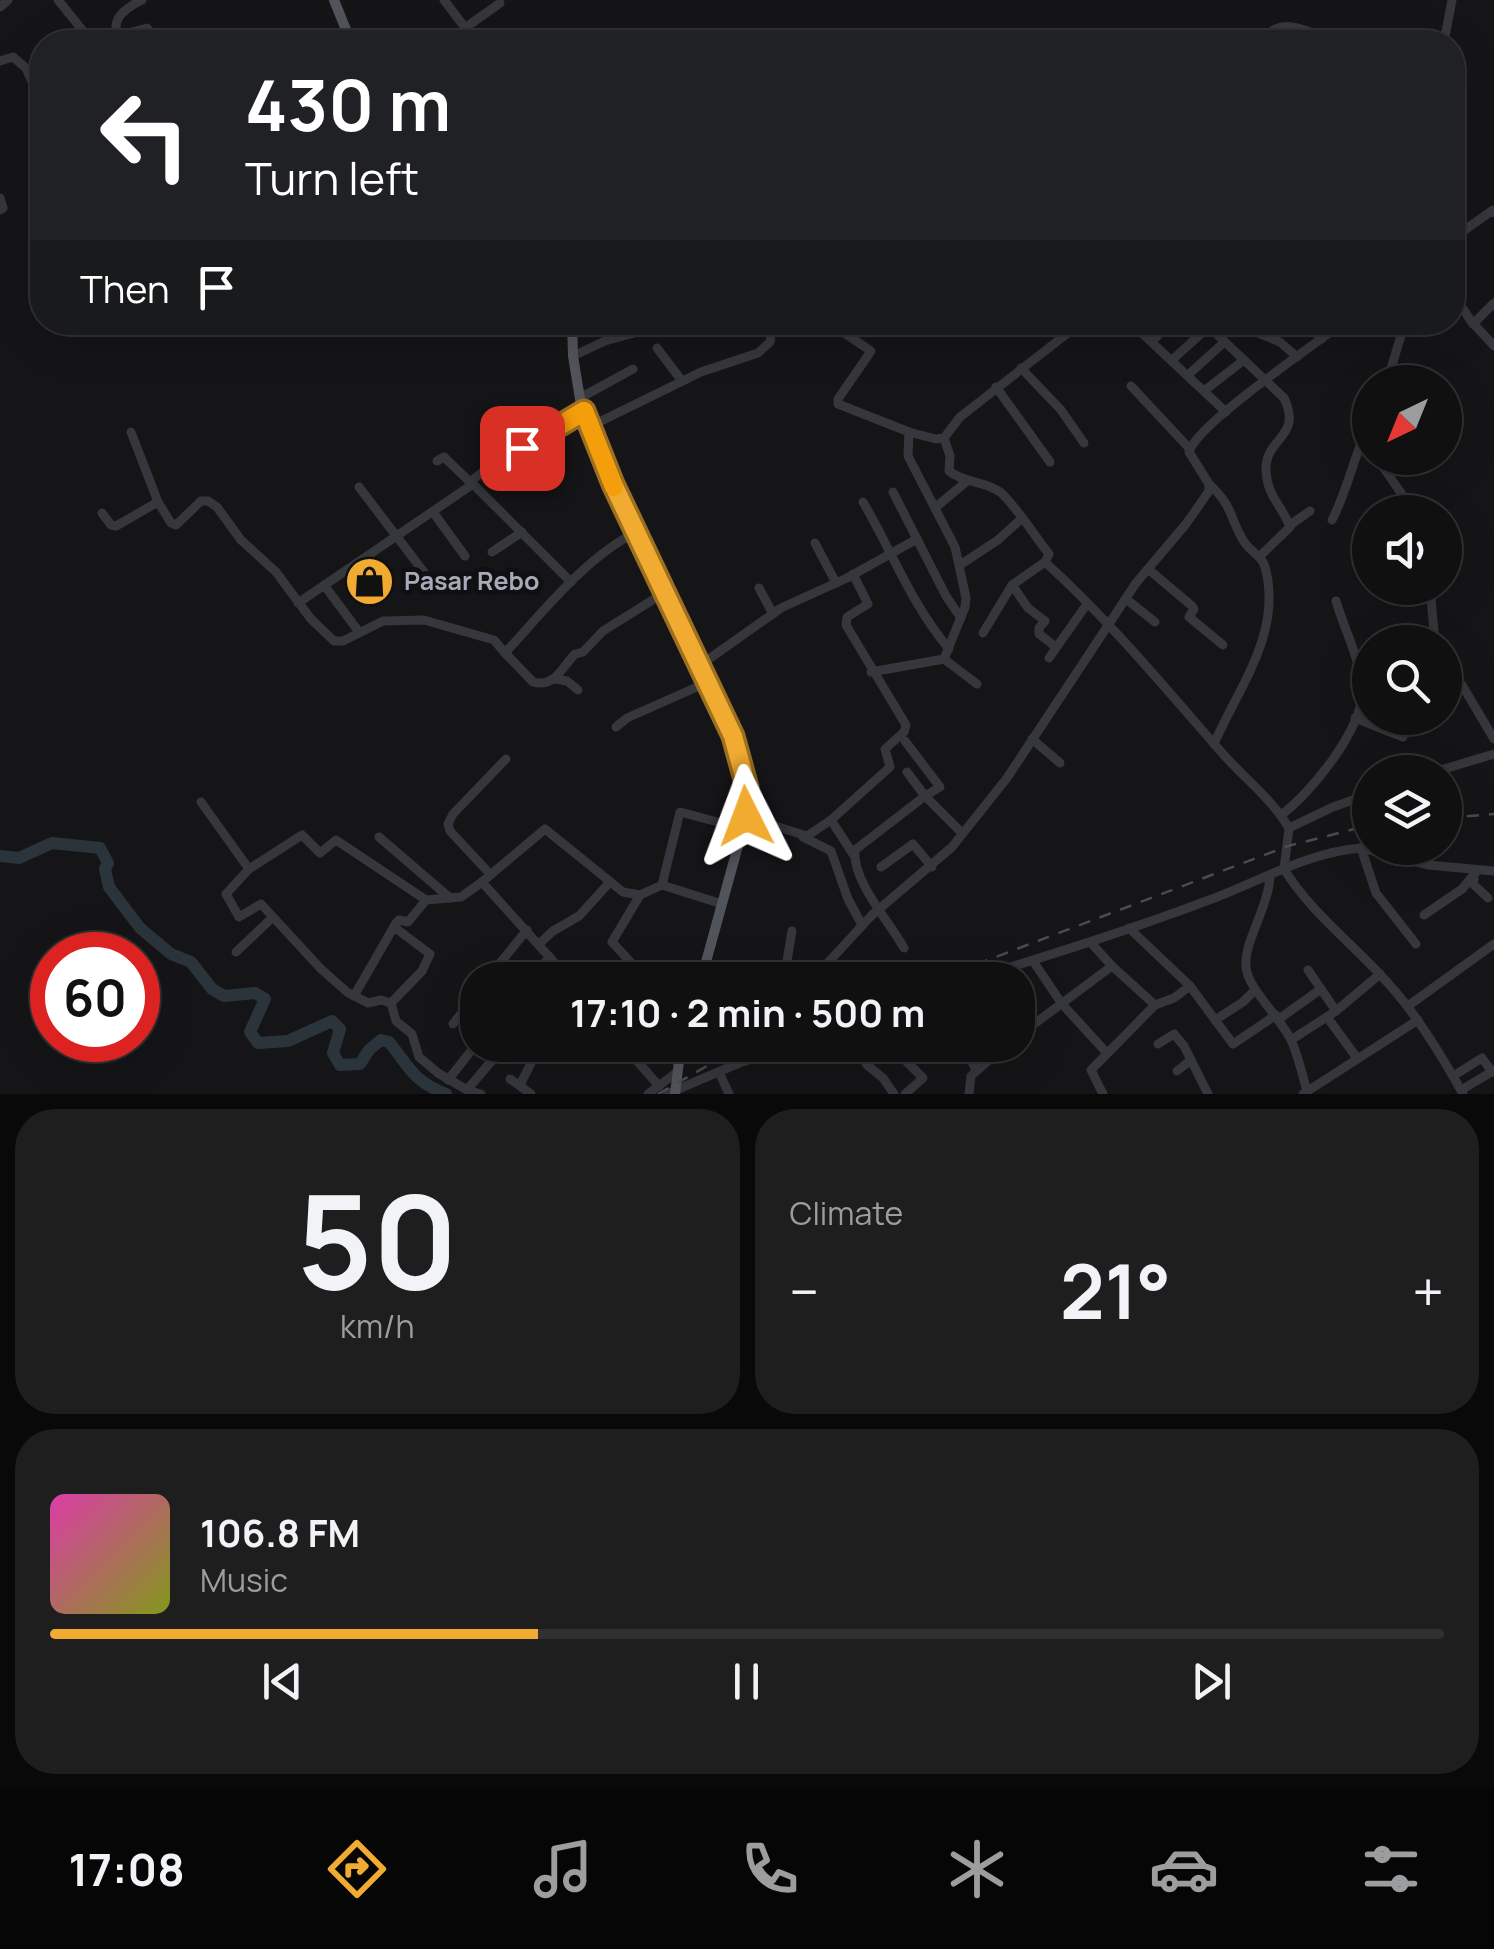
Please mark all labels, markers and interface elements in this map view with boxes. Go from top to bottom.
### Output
text: 430 m [245,56,451,152]
icon: left [80,70,210,200]
text: Turn left [245,147,419,209]
icon: arrive [189,260,244,315]
text: Then [80,262,169,314]
north arrow [1352,365,1462,475]
map controls [1352,365,1462,865]
pin [480,406,565,491]
icon: arrive [495,421,550,476]
button: sound [1352,495,1462,605]
shop icon: Pasar Rebo [343,555,395,607]
place label: Pasar Rebo [404,563,539,598]
button: search [1352,625,1462,735]
button: layers [1352,755,1462,865]
position arrow [694,764,798,868]
speed limit sign: 60 [30,932,160,1062]
text: 17:10 · 2 min · 500 m [570,986,925,1038]
text: 50 [296,1150,458,1328]
text: Climate [790,1191,903,1235]
text: 21° [1060,1239,1171,1342]
text: − [790,1253,819,1329]
text: + [1412,1253,1444,1329]
text: km/h [340,1304,414,1348]
text: 106.8 FM [200,1506,360,1558]
text: Music [200,1558,288,1602]
icon: previous [255,1654,310,1709]
icon: pause [719,1654,774,1709]
icon: next [1184,1654,1239,1709]
icon: directions [322,1834,392,1904]
icon: music [528,1834,598,1904]
icon: phone [735,1834,805,1904]
icon: climate [942,1834,1012,1904]
icon: car [1149,1834,1219,1904]
icon: filters [1356,1834,1426,1904]
text: 17:08 [68,1838,185,1900]

